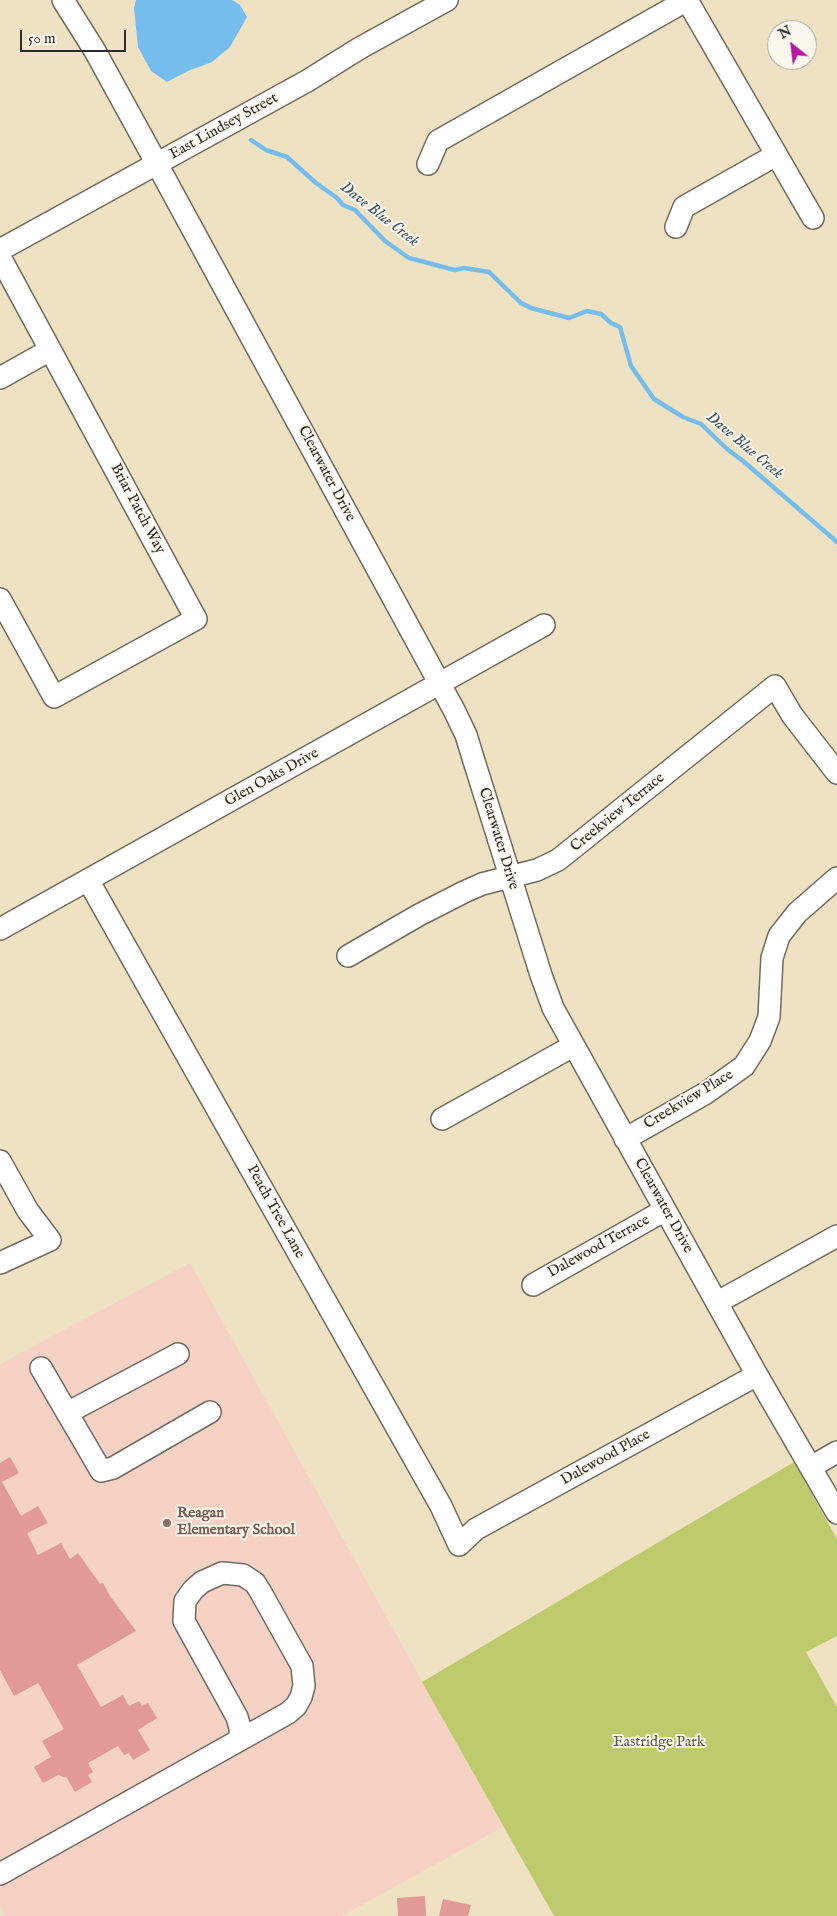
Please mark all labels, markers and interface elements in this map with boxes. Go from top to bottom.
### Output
scale bar [22,20,129,52]
north arrow [767,20,817,70]
text: N [776,22,795,44]
text: 50 m [28,29,56,48]
street label: East Lindsey Street [167,90,281,164]
water label: Dave Blue Creek [336,178,422,252]
water label: Dave Blue Creek [702,408,786,484]
street label: Clearwater Drive [293,423,359,525]
street label: Briar Patch Way [106,461,168,557]
street label: Glen Oaks Drive [222,745,322,811]
street label: Creekview Terrace [567,770,669,856]
street label: Clearwater Drive [474,786,522,892]
street label: Creekview Place [641,1066,737,1134]
street label: Clearwater Drive [630,1155,696,1257]
street label: Peach Tree Lane [242,1162,308,1262]
street label: Dalewood Terrace [545,1212,653,1282]
street label: Dalewood Place [558,1426,654,1490]
place label: Reagan Elementary School [177,1505,295,1540]
marker: Reagan Elementary School [161,1517,173,1529]
park label: Eastridge Park [613,1734,705,1752]

